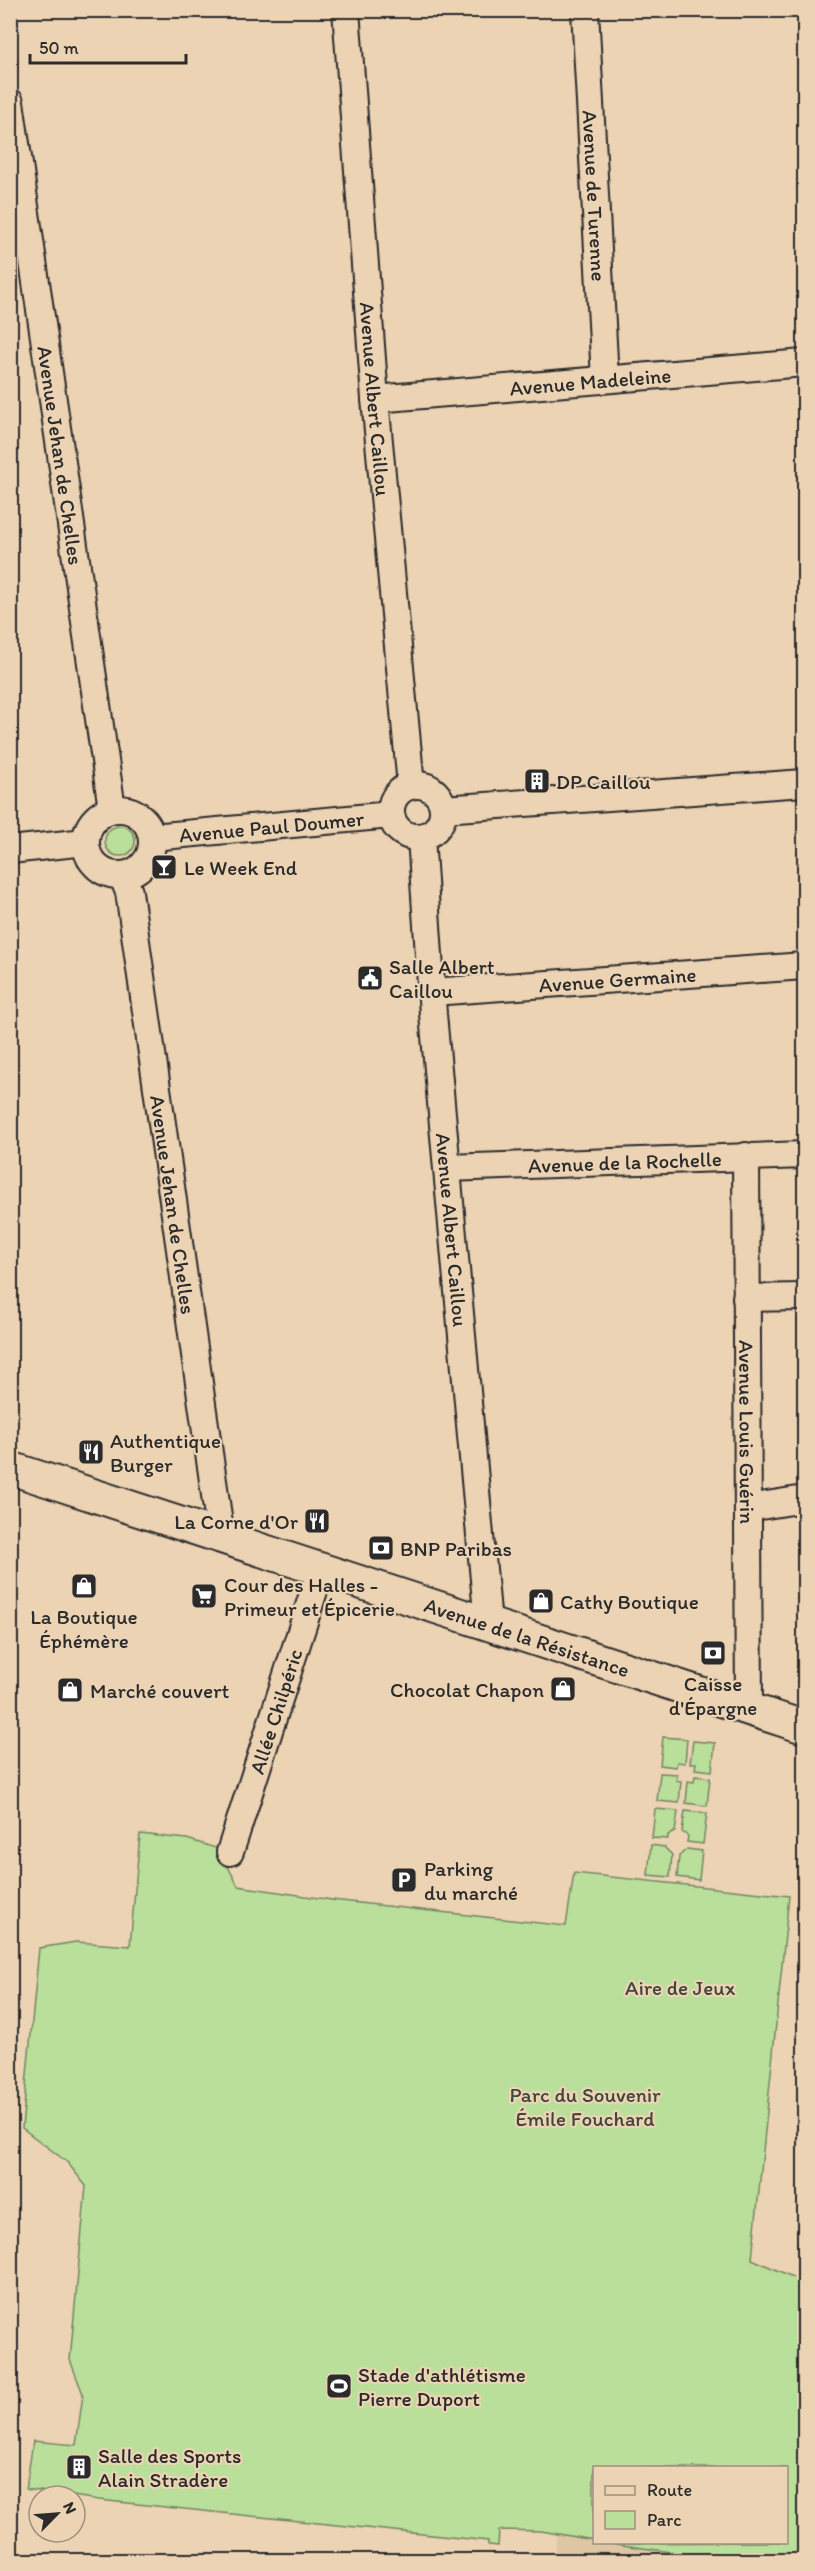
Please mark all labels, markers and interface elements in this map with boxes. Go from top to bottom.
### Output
scale bar [30,27,186,65]
text: 50 m [39,37,79,59]
street label: Avenue de Turenne [578,109,612,282]
street label: Avenue Albert Caillou [355,301,396,497]
street label: Avenue Jehan de Chelles [33,344,89,567]
street label: Avenue Madeleine [508,362,672,400]
building icon: DP Caillou [522,766,552,796]
place label: DP Caillou [556,769,651,794]
street label: Avenue Paul Doumer [178,805,366,847]
bar icon: Le Week End [149,852,179,882]
place label: Le Week End [184,855,298,880]
place label: Salle Albert Caillou [389,954,495,1003]
street label: Avenue Germaine [538,961,697,997]
public building icon: Salle Albert Caillou [355,963,385,993]
street label: Avenue Jehan de Chelles [146,1093,202,1316]
street label: Avenue Albert Caillou [431,1132,474,1328]
street label: Avenue de la Rochelle [528,1146,722,1178]
street label: Avenue Louis Guérin [734,1340,761,1524]
place label: Authentique Burger [110,1428,221,1477]
restaurant icon: Authentique Burger [76,1437,106,1467]
restaurant icon: La Corne d'Or [302,1506,332,1536]
place label: La Corne d'Or [174,1509,299,1534]
bank icon: BNP Paribas [366,1533,396,1563]
place label: BNP Paribas [400,1536,512,1561]
shop icon: La Boutique Éphémère [69,1571,99,1601]
place label: Cour des Halles - Primeur et Épicerie [224,1572,395,1621]
supermarket icon: Cour des Halles - Primeur et Épicerie [189,1581,219,1611]
shop icon: Cathy Boutique [526,1586,556,1616]
place label: Cathy Boutique [560,1589,699,1614]
street label: Avenue de la Résistance [421,1592,633,1682]
place label: La Boutique Éphémère [30,1604,138,1653]
bank icon: Caisse d'Épargne [698,1638,728,1668]
street label: Allée Chilpéric [243,1645,307,1777]
place label: Caisse d'Épargne [669,1671,757,1720]
shop icon: Chocolat Chapon [548,1674,578,1704]
shop icon: Marché couvert [55,1675,85,1705]
place label: Chocolat Chapon [390,1677,544,1702]
place label: Marché couvert [90,1678,230,1703]
place label: Parking du marché [424,1856,518,1905]
parking icon: Parking du marché [389,1865,419,1895]
park label: Aire de Jeux [625,1975,736,2000]
park label: Parc du Souvenir Émile Fouchard [510,2082,661,2131]
place label: Stade d'athlétisme Pierre Duport [358,2362,526,2411]
sports icon: Stade d'athlétisme Pierre Duport [324,2371,354,2401]
place label: Salle des Sports Alain Stradère [98,2443,241,2492]
building icon: Salle des Sports Alain Stradère [64,2452,94,2482]
legend [593,2466,788,2544]
text: Route [647,2479,692,2501]
north arrow [27,2484,87,2544]
text: N [59,2499,81,2517]
text: Parc [647,2509,681,2531]

